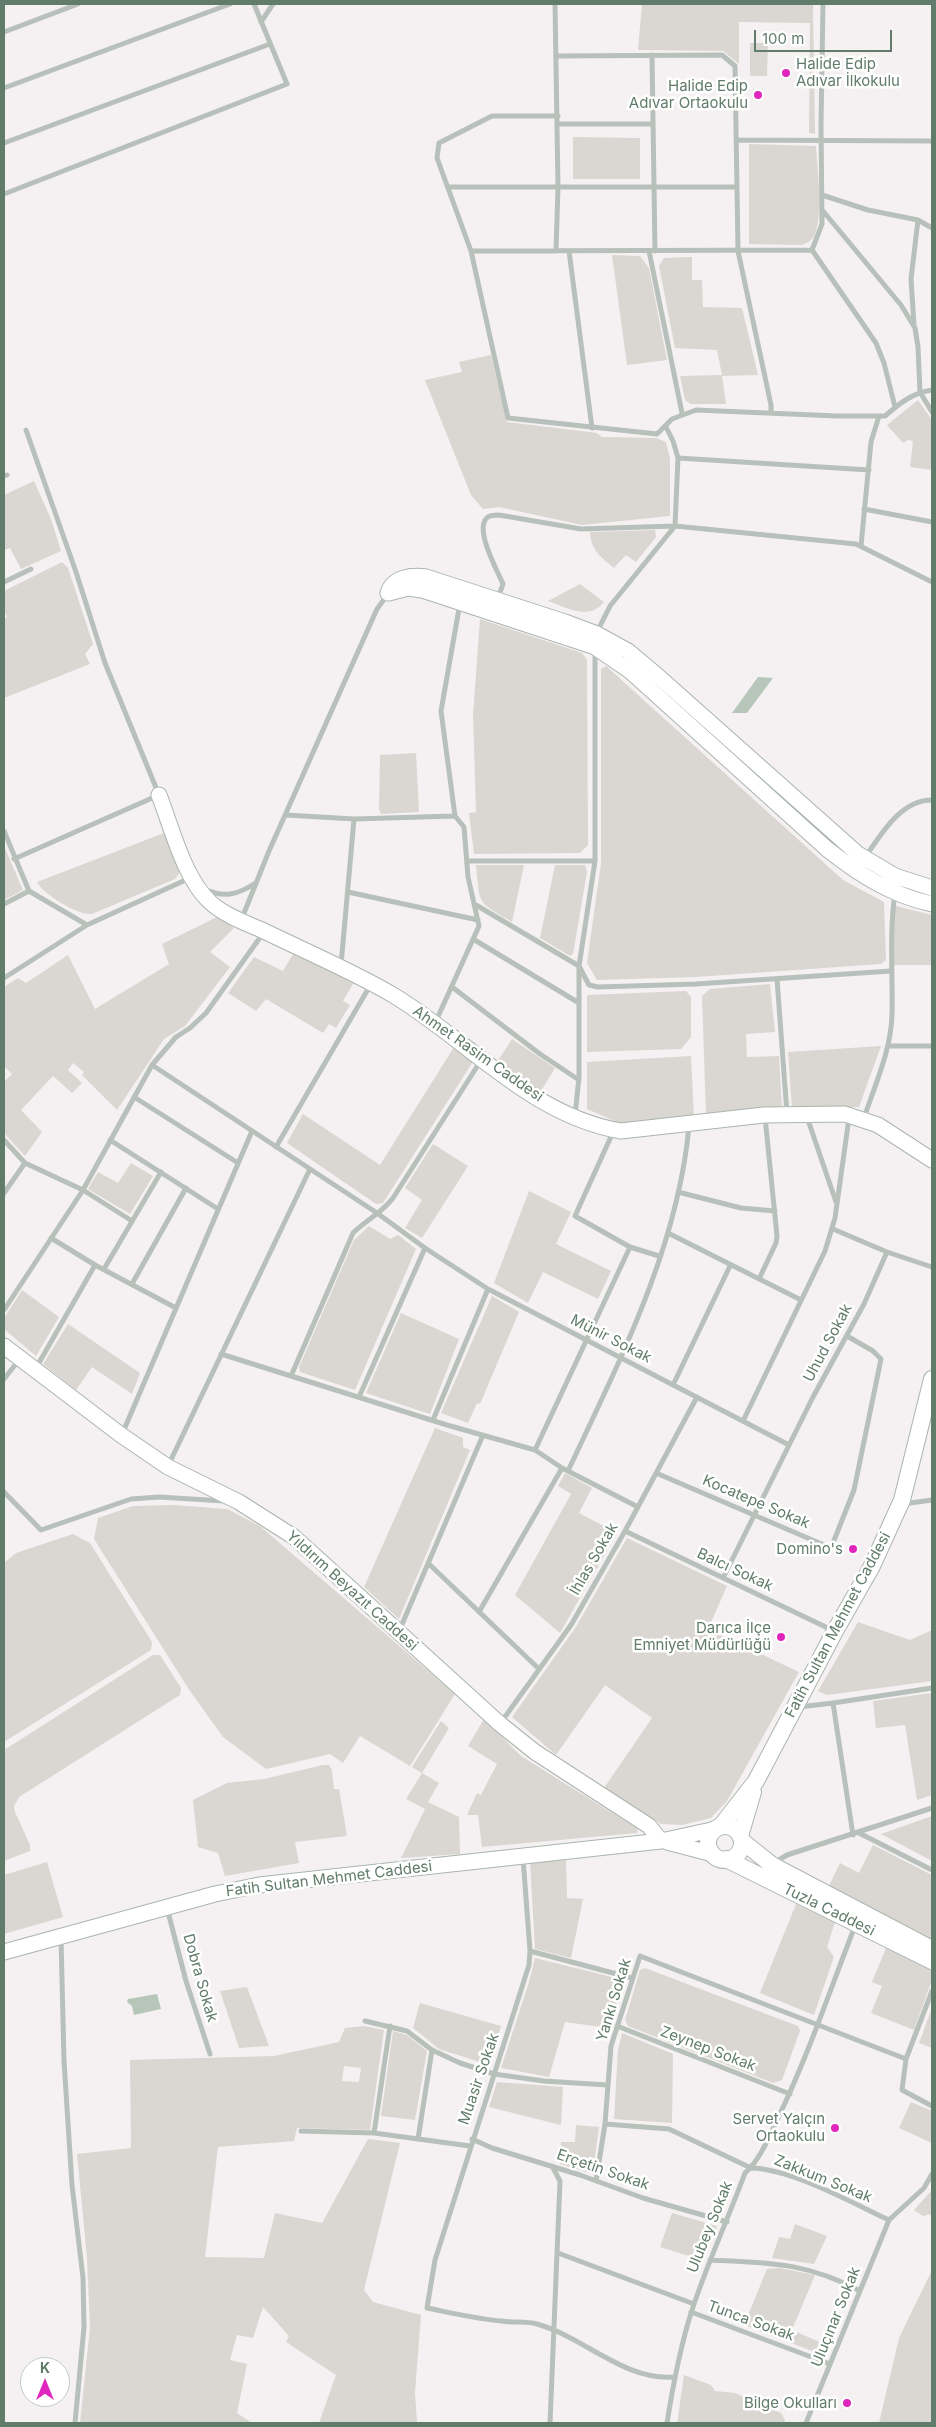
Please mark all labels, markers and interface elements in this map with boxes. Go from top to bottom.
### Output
scale bar [756,20,894,52]
text: 100 m [762,29,804,48]
place label: Halide Edip Adıvar İlkokulu [796,55,900,90]
marker: Halide Edip Adıvar İlkokulu [780,67,792,79]
place label: Halide Edip Adıvar Ortaokulu [629,77,748,112]
marker: Halide Edip Adıvar Ortaokulu [752,89,764,101]
street label: Ahmet Rasim Caddesi [409,1002,547,1106]
street label: Uhud Sokak [800,1301,856,1385]
street label: Münir Sokak [568,1311,654,1367]
street label: Kocatepe Sokak [700,1471,812,1533]
street label: İhlas Sokak [566,1520,622,1598]
street label: Yıldırım Beyazıt Caddesi [282,1527,422,1655]
street label: Fatih Sultan Mehmet Caddesi [781,1529,895,1721]
place label: Domino's [776,1540,843,1558]
marker: Domino's [847,1543,859,1555]
street label: Balcı Sokak [694,1545,776,1595]
place label: Darıca İlçe Emniyet Müdürlüğü [633,1619,771,1654]
marker: Darıca İlçe Emniyet Müdürlüğü [775,1631,787,1643]
street label: Fatih Sultan Mehmet Caddesi [225,1857,433,1901]
street label: Tuzla Caddesi [780,1880,878,1940]
street label: Dobra Sokak [179,1932,221,2024]
street label: Yankı Sokak [593,1956,635,2044]
street label: Zeynep Sokak [658,2023,758,2075]
street label: Muasir Sokak [455,2031,503,2127]
place label: Servet Yalçın Ortaokulu [733,2110,825,2145]
marker: Servet Yalçın Ortaokulu [829,2122,841,2134]
street label: Erçetin Sokak [554,2146,652,2194]
street label: Zakkum Sokak [771,2151,875,2207]
street label: Ulubey Sokak [683,2178,737,2276]
street label: Uluçınar Sokak [808,2264,864,2370]
street label: Tunca Sokak [705,2297,797,2345]
north arrow [20,2357,70,2407]
text: K [40,2359,50,2376]
place label: Bilge Okulları [744,2394,837,2412]
marker: Bilge Okulları [841,2397,853,2409]

